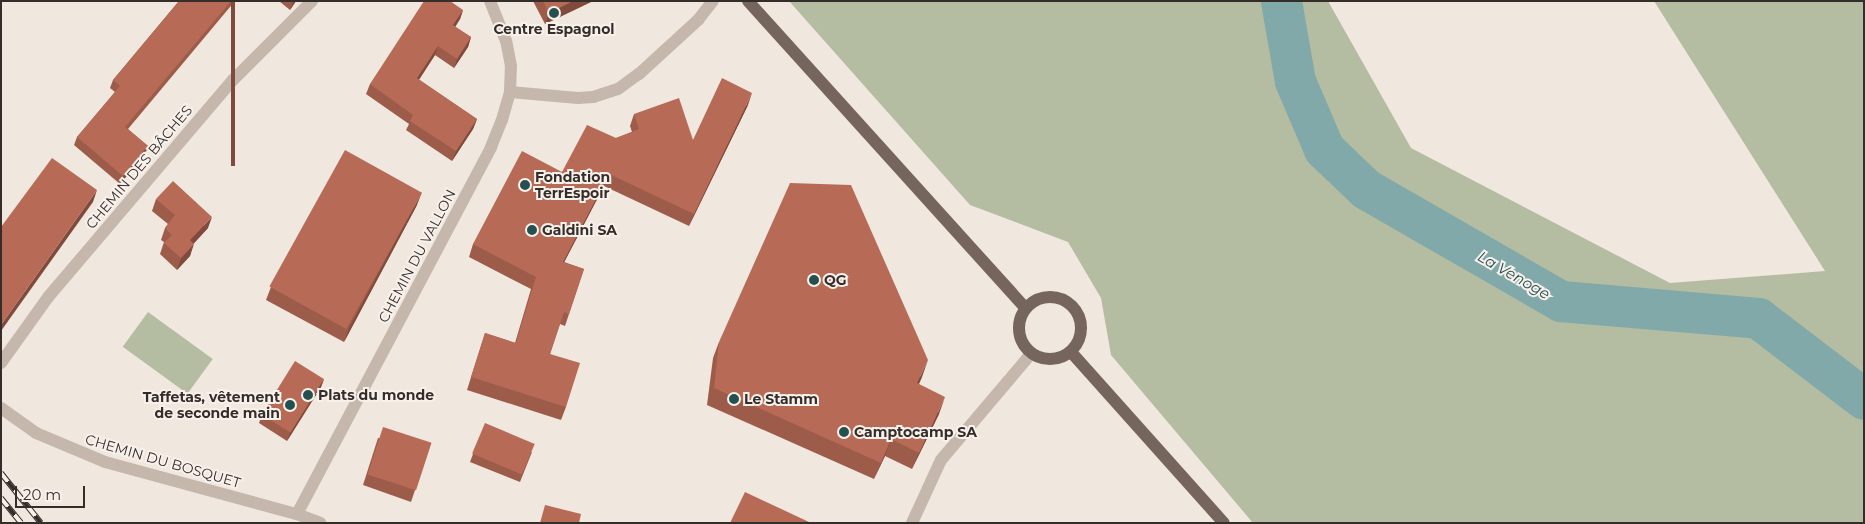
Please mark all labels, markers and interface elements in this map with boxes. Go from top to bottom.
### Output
marker: Centre Espagnol [548,7,560,19]
place label: Centre Espagnol [493,21,615,37]
street label: CHEMIN DES BÂCHES [82,102,196,232]
place label: Fondation TerrEspoir [535,169,610,202]
marker: Fondation TerrEspoir [519,179,531,191]
street label: CHEMIN DU VALLON [375,187,459,325]
place label: Galdini SA [542,222,617,238]
marker: Galdini SA [526,224,538,236]
water label: La Venoge [1475,247,1553,303]
place label: QG [824,272,847,288]
marker: QG [808,274,820,286]
place label: Plats du monde [318,387,434,403]
place label: Taffetas, vêtement de seconde main [143,389,280,422]
marker: Plats du monde [302,389,314,401]
place label: Le Stamm [744,391,818,407]
marker: Le Stamm [728,393,740,405]
marker: Taffetas, vêtement de seconde main [284,399,296,411]
place label: Camptocamp SA [854,424,977,440]
marker: Camptocamp SA [838,426,850,438]
street label: CHEMIN DU BOSQUET [83,431,243,491]
scale bar [18,476,88,508]
text: 20 m [23,485,61,504]

